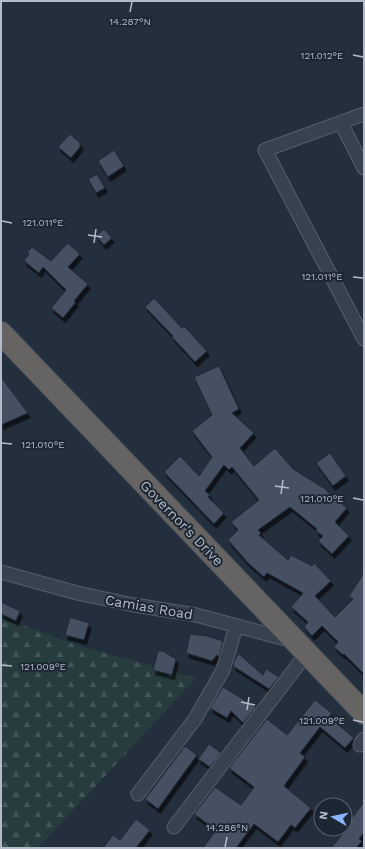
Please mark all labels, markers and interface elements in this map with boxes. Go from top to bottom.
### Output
text: 14.287°N [109,16,151,27]
text: 121.012°E [301,50,343,61]
text: 121.011°E [22,217,64,228]
text: 121.011°E [301,271,343,282]
text: 121.010°E [21,439,65,450]
street label: Governor's Drive [137,477,227,569]
text: 121.010°E [300,493,344,504]
street label: Camias Road [104,591,194,623]
text: 121.009°E [20,661,66,672]
text: 121.009°E [299,715,345,726]
north arrow [313,797,353,837]
text: N [317,810,331,821]
text: 14.286°N [206,822,248,833]

